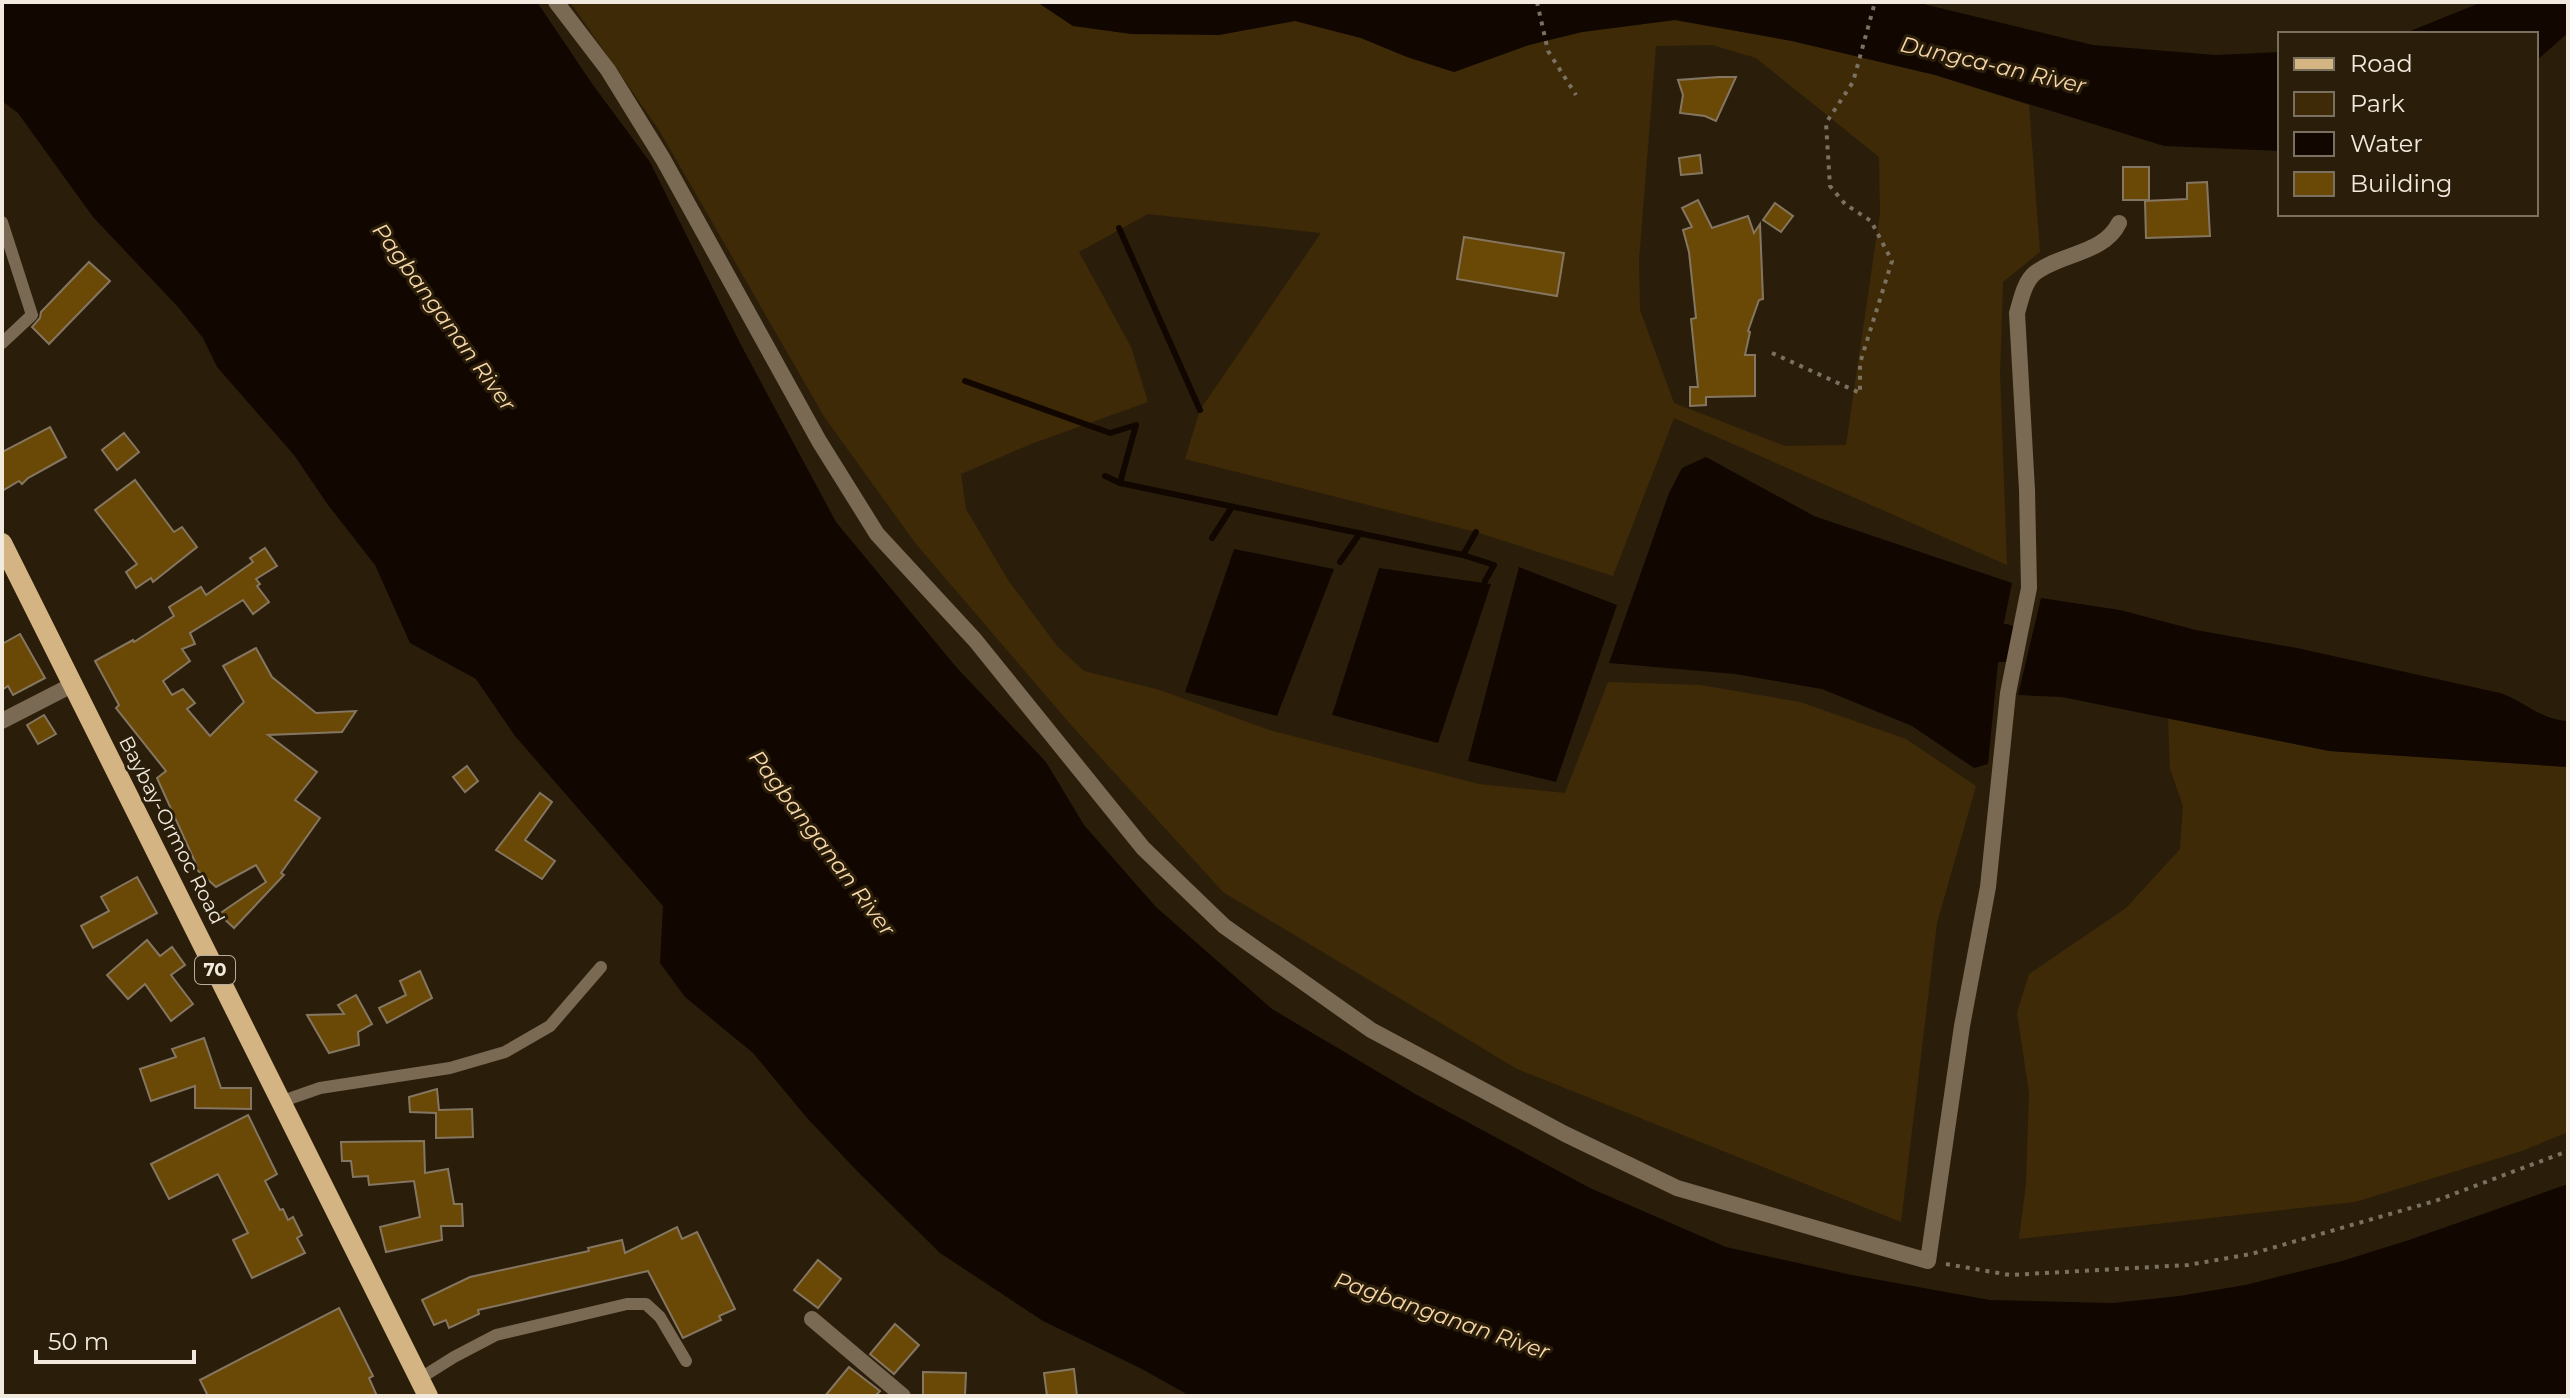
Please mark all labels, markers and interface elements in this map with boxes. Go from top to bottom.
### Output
water label: Dungca-an River [1898,31,2090,100]
legend [2278,32,2538,216]
text: Road [2350,49,2413,78]
text: Park [2350,89,2405,118]
text: Water [2350,129,2423,158]
text: Building [2350,169,2453,198]
water label: Pagbanganan River [367,218,522,417]
street label: Baybay-Ormoc Road [114,732,230,928]
water label: Pagbanganan River [743,745,902,942]
road number: 70 [195,956,235,984]
water label: Pagbanganan River [1331,1266,1554,1366]
scale bar [36,1314,194,1364]
text: 50 m [48,1327,109,1356]

